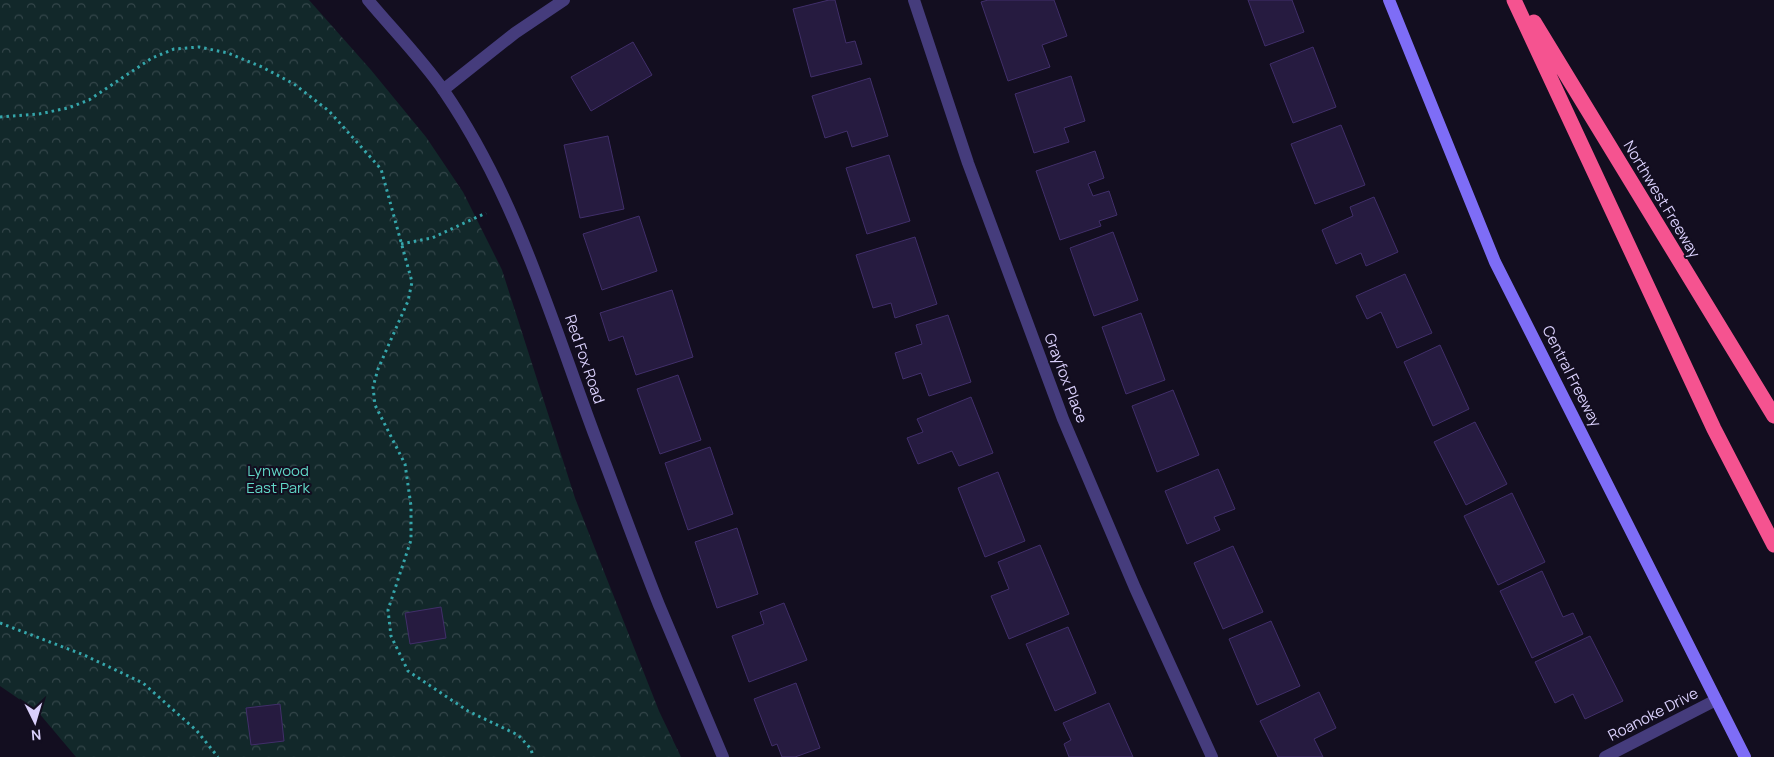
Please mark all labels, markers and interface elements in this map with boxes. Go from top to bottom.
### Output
street label: Northwest Freeway [1619,136,1705,262]
street label: Red Fox Road [560,312,610,406]
street label: Central Freeway [1537,322,1607,430]
street label: Grayfox Place [1039,330,1093,426]
park label: Lynwood East Park [246,460,310,498]
street label: Roanoke Drive [1604,682,1702,746]
north arrow [10,697,60,747]
text: N [30,726,42,745]

